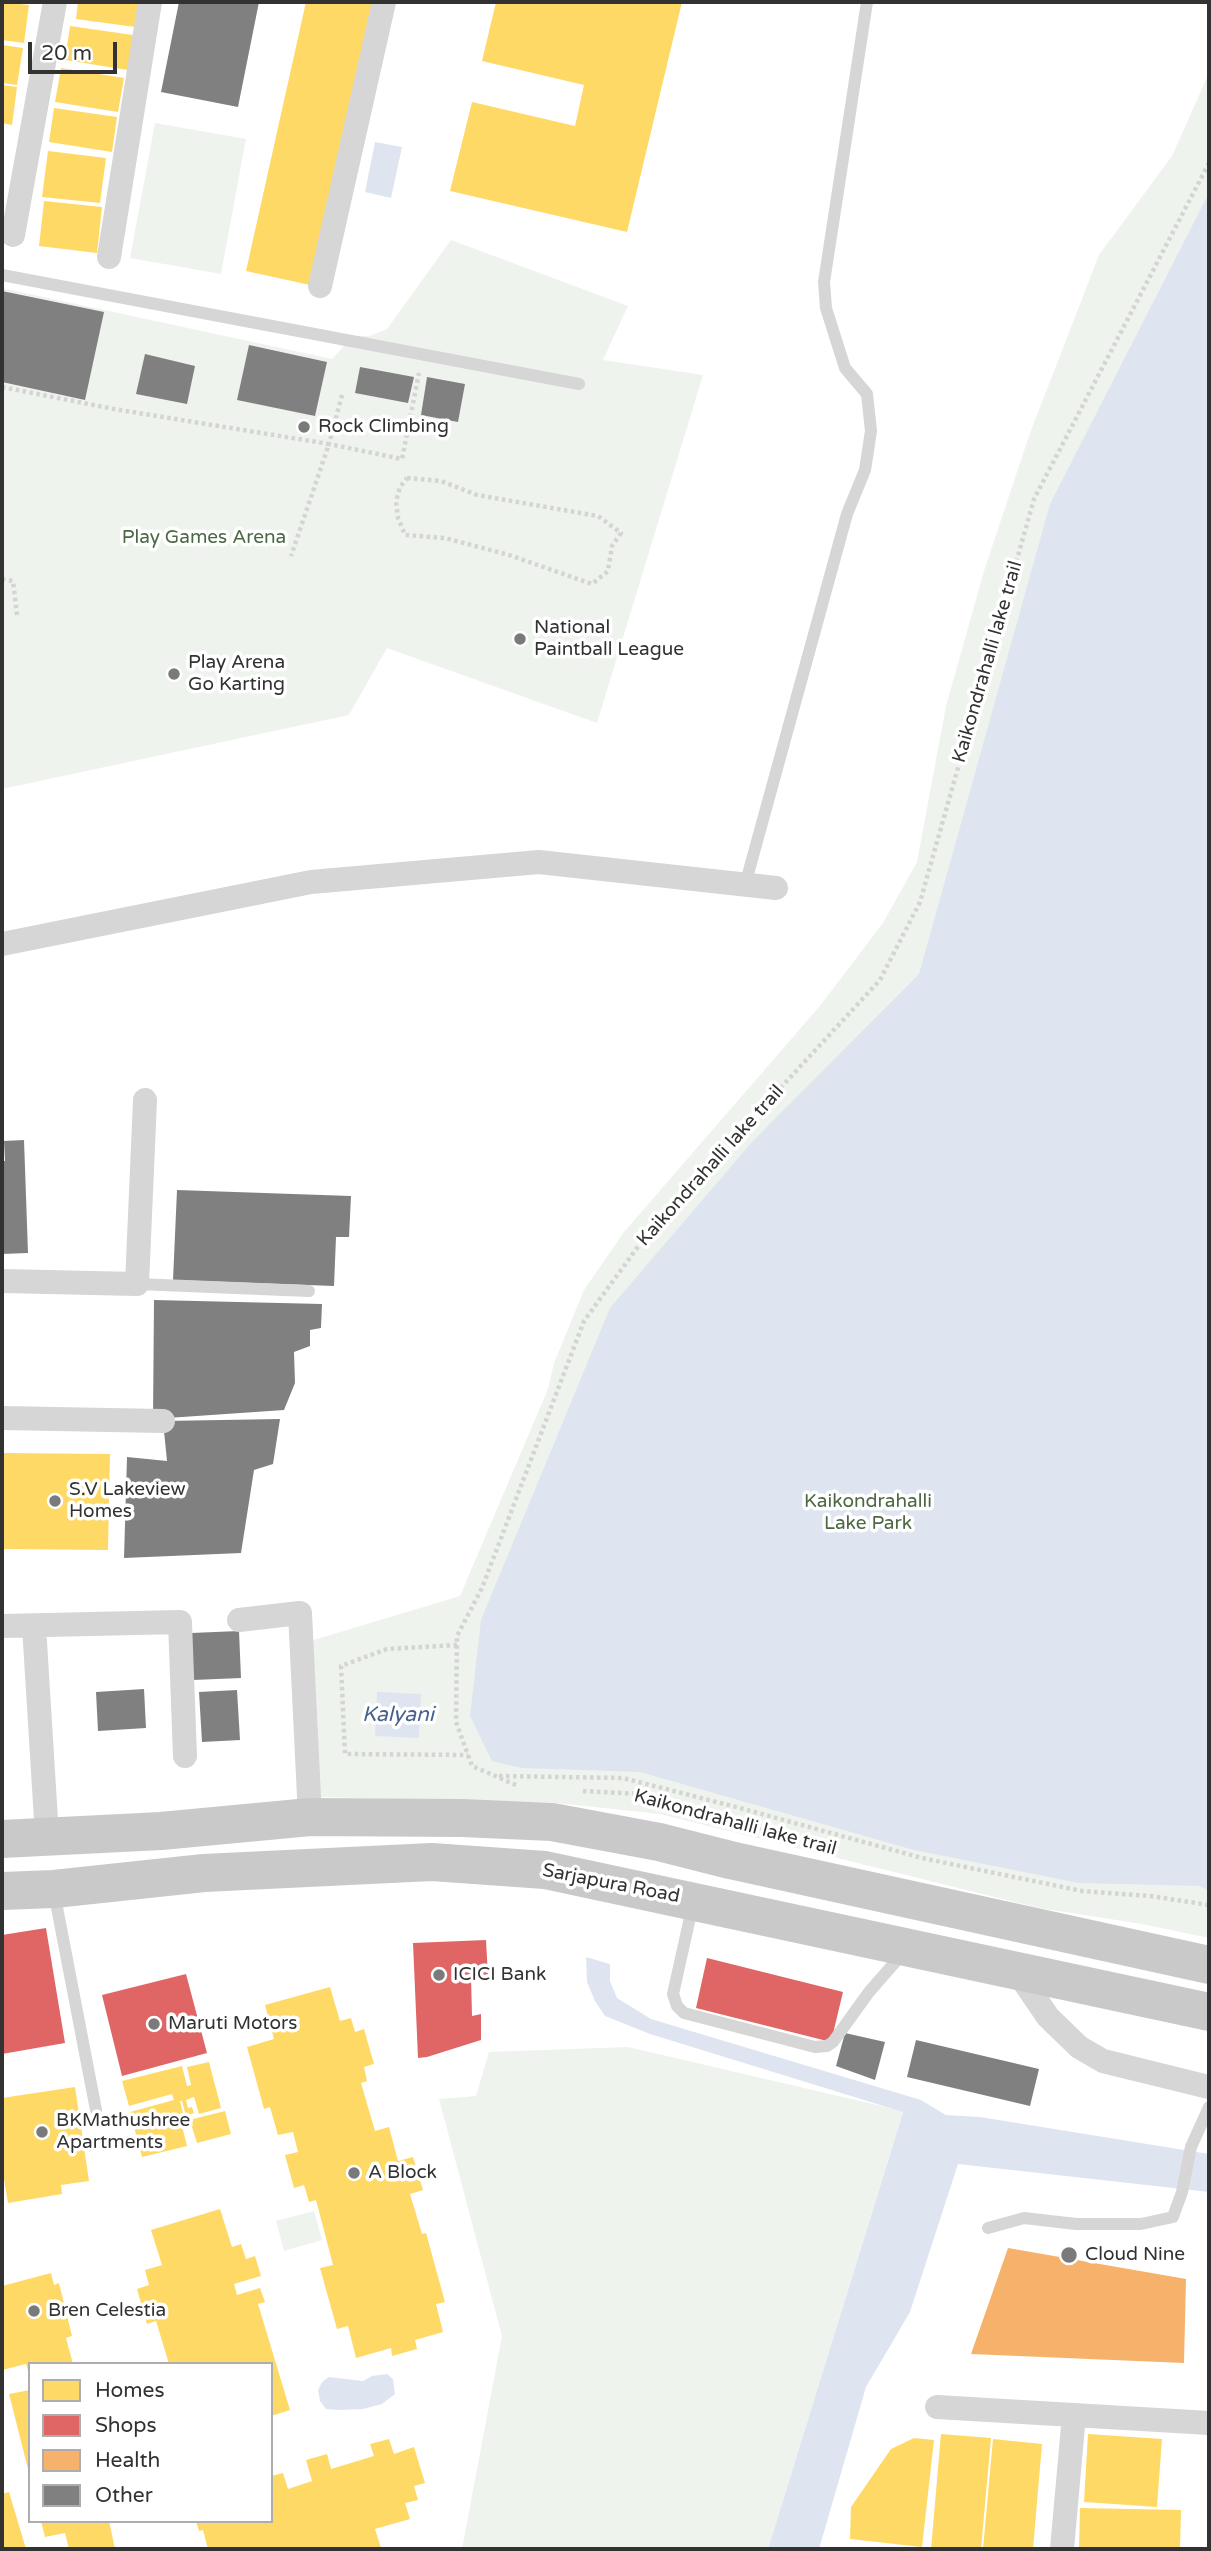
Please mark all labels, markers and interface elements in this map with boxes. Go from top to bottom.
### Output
scale bar [32,28,121,72]
text: 20 m [41,41,92,66]
place label: Rock Climbing [318,416,449,438]
marker: Rock Climbing [296,419,312,435]
park label: Play Games Arena [122,527,286,549]
street label: Kaikondrahalli lake trail [948,559,1028,765]
place label: National Paintball League [534,617,684,661]
marker: National Paintball League [512,631,528,647]
place label: Play Arena Go Karting [188,652,285,696]
marker: Play Arena Go Karting [166,666,182,682]
street label: Kaikondrahalli lake trail [633,1081,789,1251]
place label: S.V Lakeview Homes [69,1479,185,1523]
park label: Kaikondrahalli Lake Park [804,1491,932,1535]
marker: S.V Lakeview Homes [47,1493,63,1509]
water label: Kalyani [362,1702,434,1728]
street label: Kaikondrahalli lake trail [631,1785,839,1861]
street label: Sarjapura Road [540,1860,682,1908]
place label: ICICI Bank [453,1964,546,1986]
marker: ICICI Bank [431,1967,447,1983]
place label: Maruti Motors [168,2013,297,2035]
marker: Maruti Motors [146,2016,162,2032]
place label: BKMathushree Apartments [56,2110,190,2154]
marker: BKMathushree Apartments [34,2124,50,2140]
place label: A Block [368,2162,437,2184]
marker: A Block [346,2165,362,2181]
place label: Cloud Nine [1085,2244,1185,2266]
marker: Cloud Nine [1059,2245,1079,2265]
place label: Bren Celestia [48,2300,166,2322]
marker: Bren Celestia [26,2303,42,2319]
legend [28,2362,273,2523]
text: Homes [95,2378,165,2403]
text: Shops [95,2413,157,2438]
text: Health [95,2448,160,2473]
text: Other [95,2483,153,2508]

